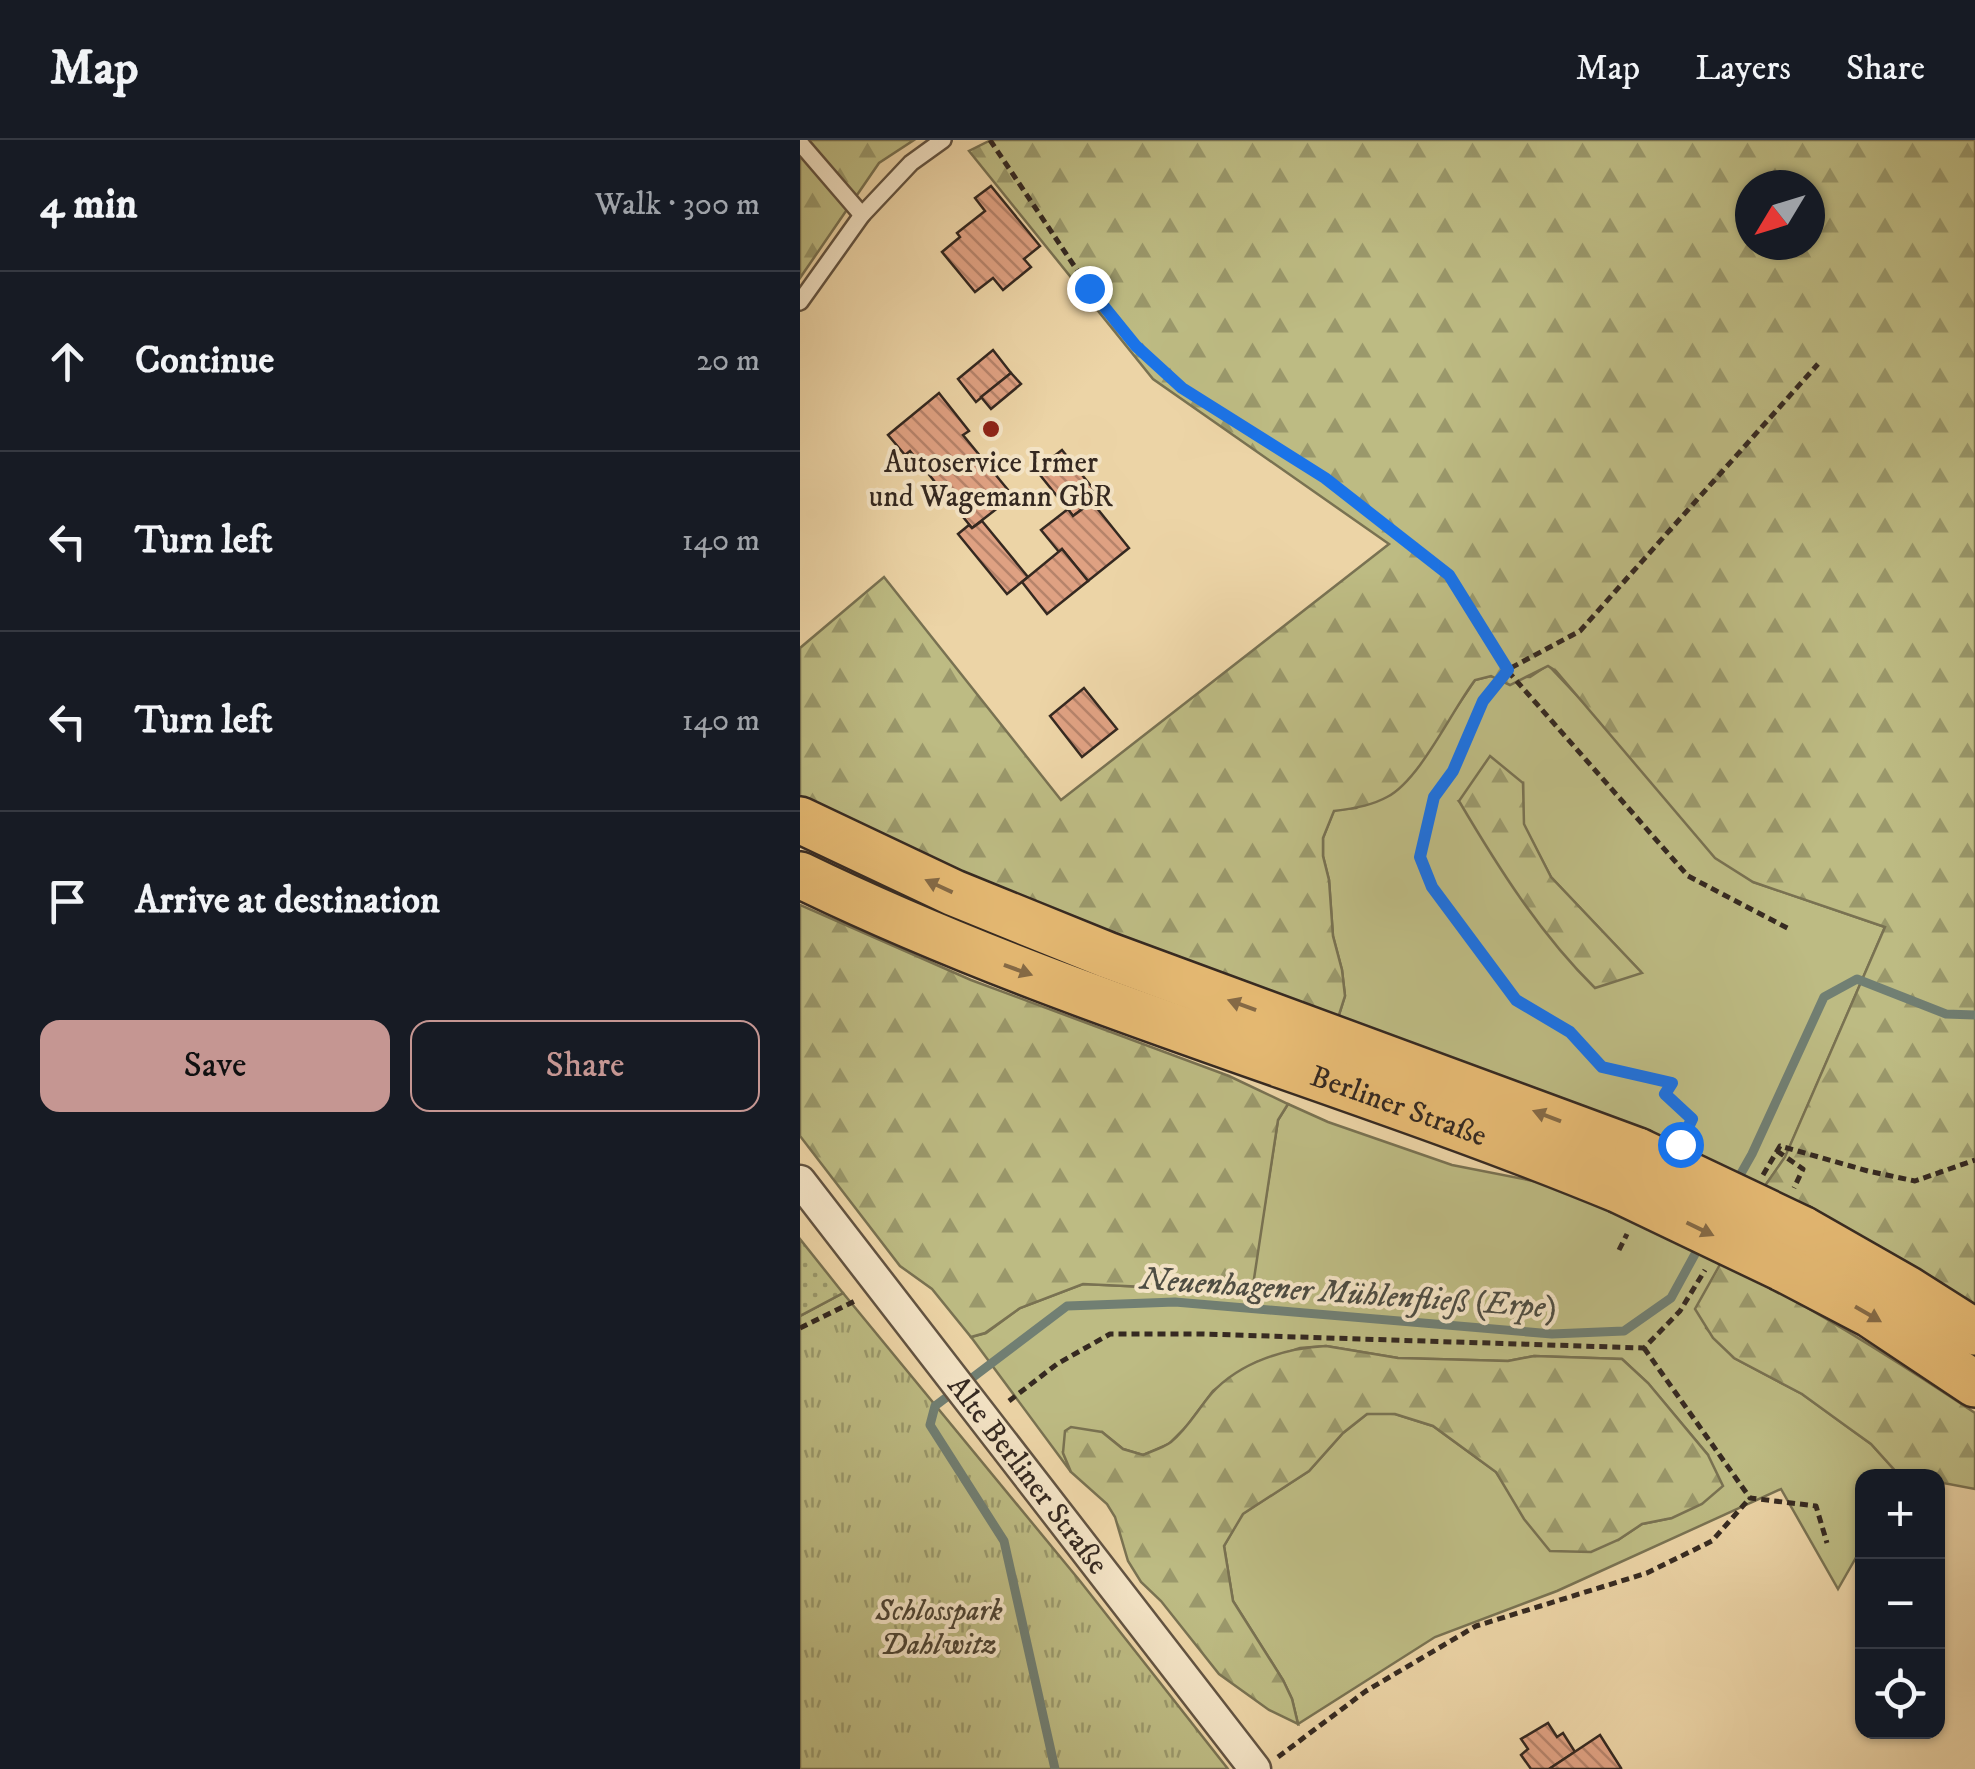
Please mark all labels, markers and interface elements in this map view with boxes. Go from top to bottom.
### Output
text: Map [50,39,138,99]
text: Map [1576,47,1640,91]
text: Layers [1695,47,1791,91]
text: Share [1846,47,1925,91]
north arrow [1735,170,1825,260]
text: 4 min [40,179,138,231]
text: Walk · 300 m [595,185,760,225]
route end [1067,266,1113,312]
icon: ahead [40,334,95,389]
text: Continue [135,337,274,385]
text: 20 m [696,341,760,381]
marker: Autoservice Irmer und Wagemann GbR [980,418,1002,440]
place label: Autoservice Irmer und Wagemann GbR [869,445,1113,516]
icon: left [40,514,95,569]
text: Turn left [135,517,273,565]
text: 140 m [682,521,760,561]
icon: left [40,694,95,749]
text: Turn left [135,697,273,745]
text: 140 m [682,701,760,741]
icon: arrive [40,874,95,929]
text: Arrive at destination [135,877,440,925]
one-way arrow [924,878,953,895]
one-way arrow [1003,963,1033,978]
one-way arrow [1226,997,1256,1012]
button: Save [40,1020,390,1112]
button: Share [410,1020,760,1112]
street label: Berliner Straße [1305,1058,1492,1155]
one-way arrow [1532,1108,1562,1123]
route start [1658,1122,1704,1168]
one-way arrow [1686,1220,1715,1237]
water label: Neuenhagener Mühlenfließ (Erpe) [1137,1259,1557,1328]
one-way arrow [1854,1305,1882,1322]
street label: Alte Berliner Straße [939,1369,1116,1582]
map controls [1855,1469,1945,1739]
button: + [1855,1469,1945,1559]
button: − [1855,1559,1945,1649]
park label: Schlosspark Dahlwitz [874,1593,1003,1664]
button: locate [1855,1649,1945,1739]

